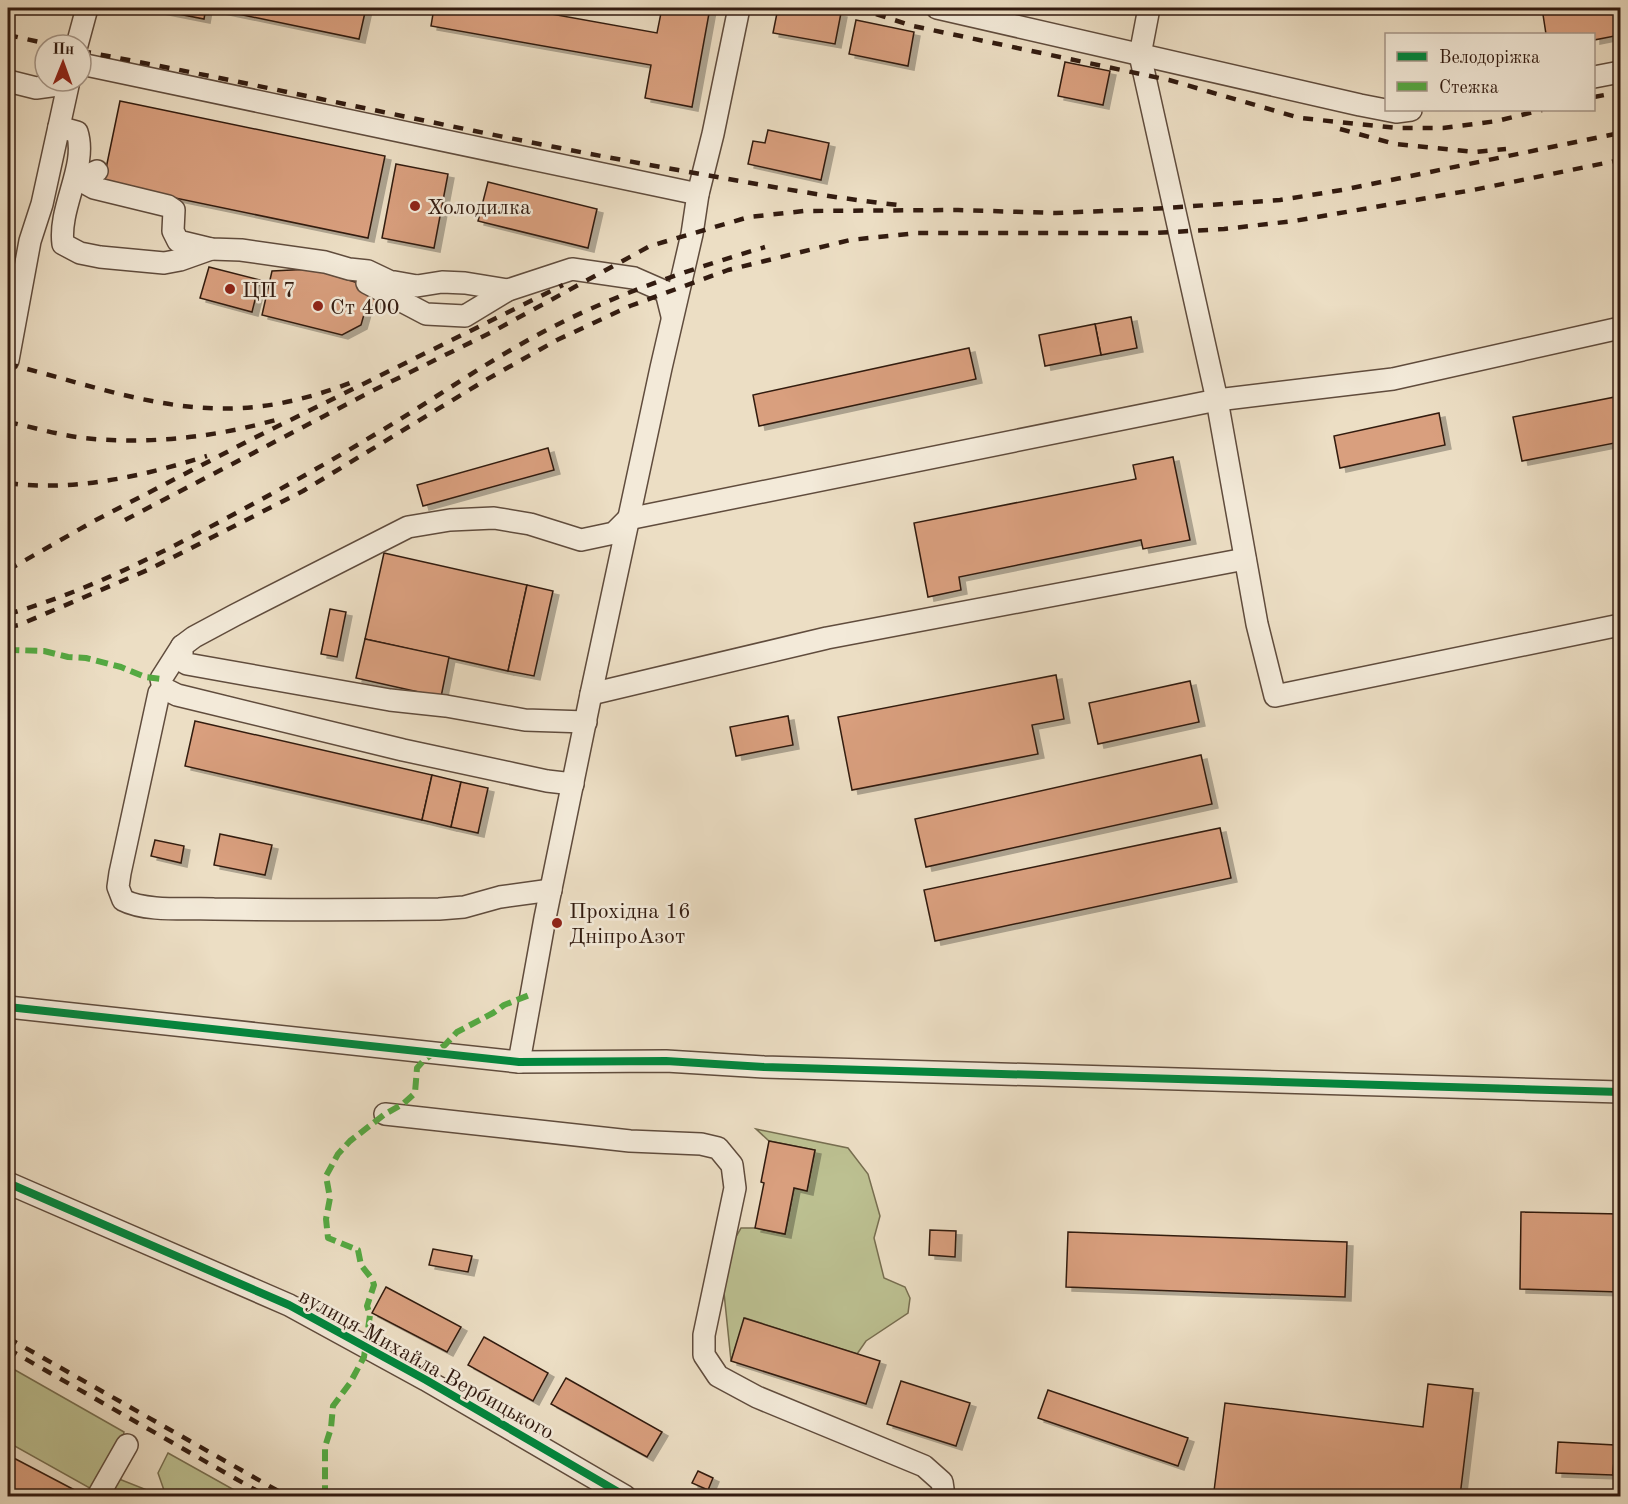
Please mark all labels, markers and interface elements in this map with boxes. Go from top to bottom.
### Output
north arrow [33,33,93,93]
legend [1385,33,1595,111]
text: Пн [52,42,74,58]
text: Велодоріжка [1439,49,1540,67]
text: Стежка [1439,79,1499,97]
place label: Холодилка [427,197,531,219]
marker: Холодилка [408,199,422,213]
place label: ЦП 7 [242,280,296,302]
marker: ЦП 7 [223,282,237,296]
place label: Ст 400 [330,297,400,319]
marker: Ст 400 [311,299,325,313]
place label: Прохідна 16 ДніпроАзот [569,901,691,948]
marker: Прохідна 16 ДніпроАзот [550,916,564,930]
street label: вулиця Михайла Вербицького [295,1285,557,1444]

